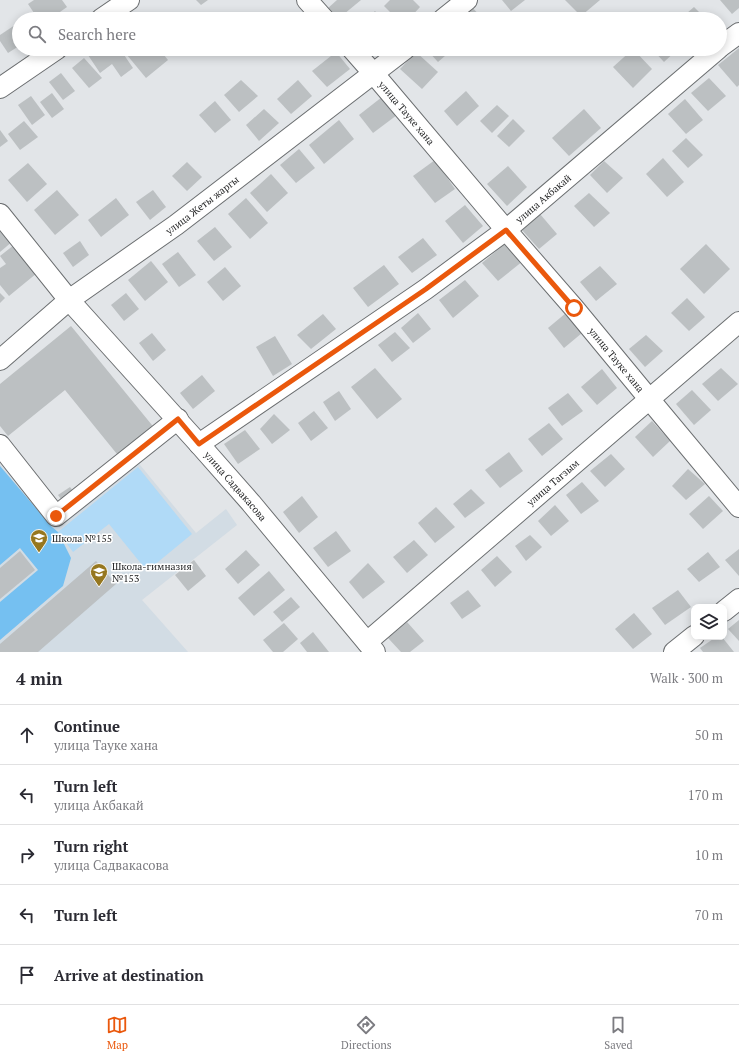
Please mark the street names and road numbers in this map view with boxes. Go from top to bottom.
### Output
street label: улица Тауке хана [375,77,438,148]
street label: улица Акбакай [512,171,574,226]
street label: улица Жеты жаргы [162,172,242,238]
street label: улица Тауке хана [585,324,647,395]
street label: улица Садвакасова [201,448,270,524]
street label: улица Тагзым [523,456,582,509]

